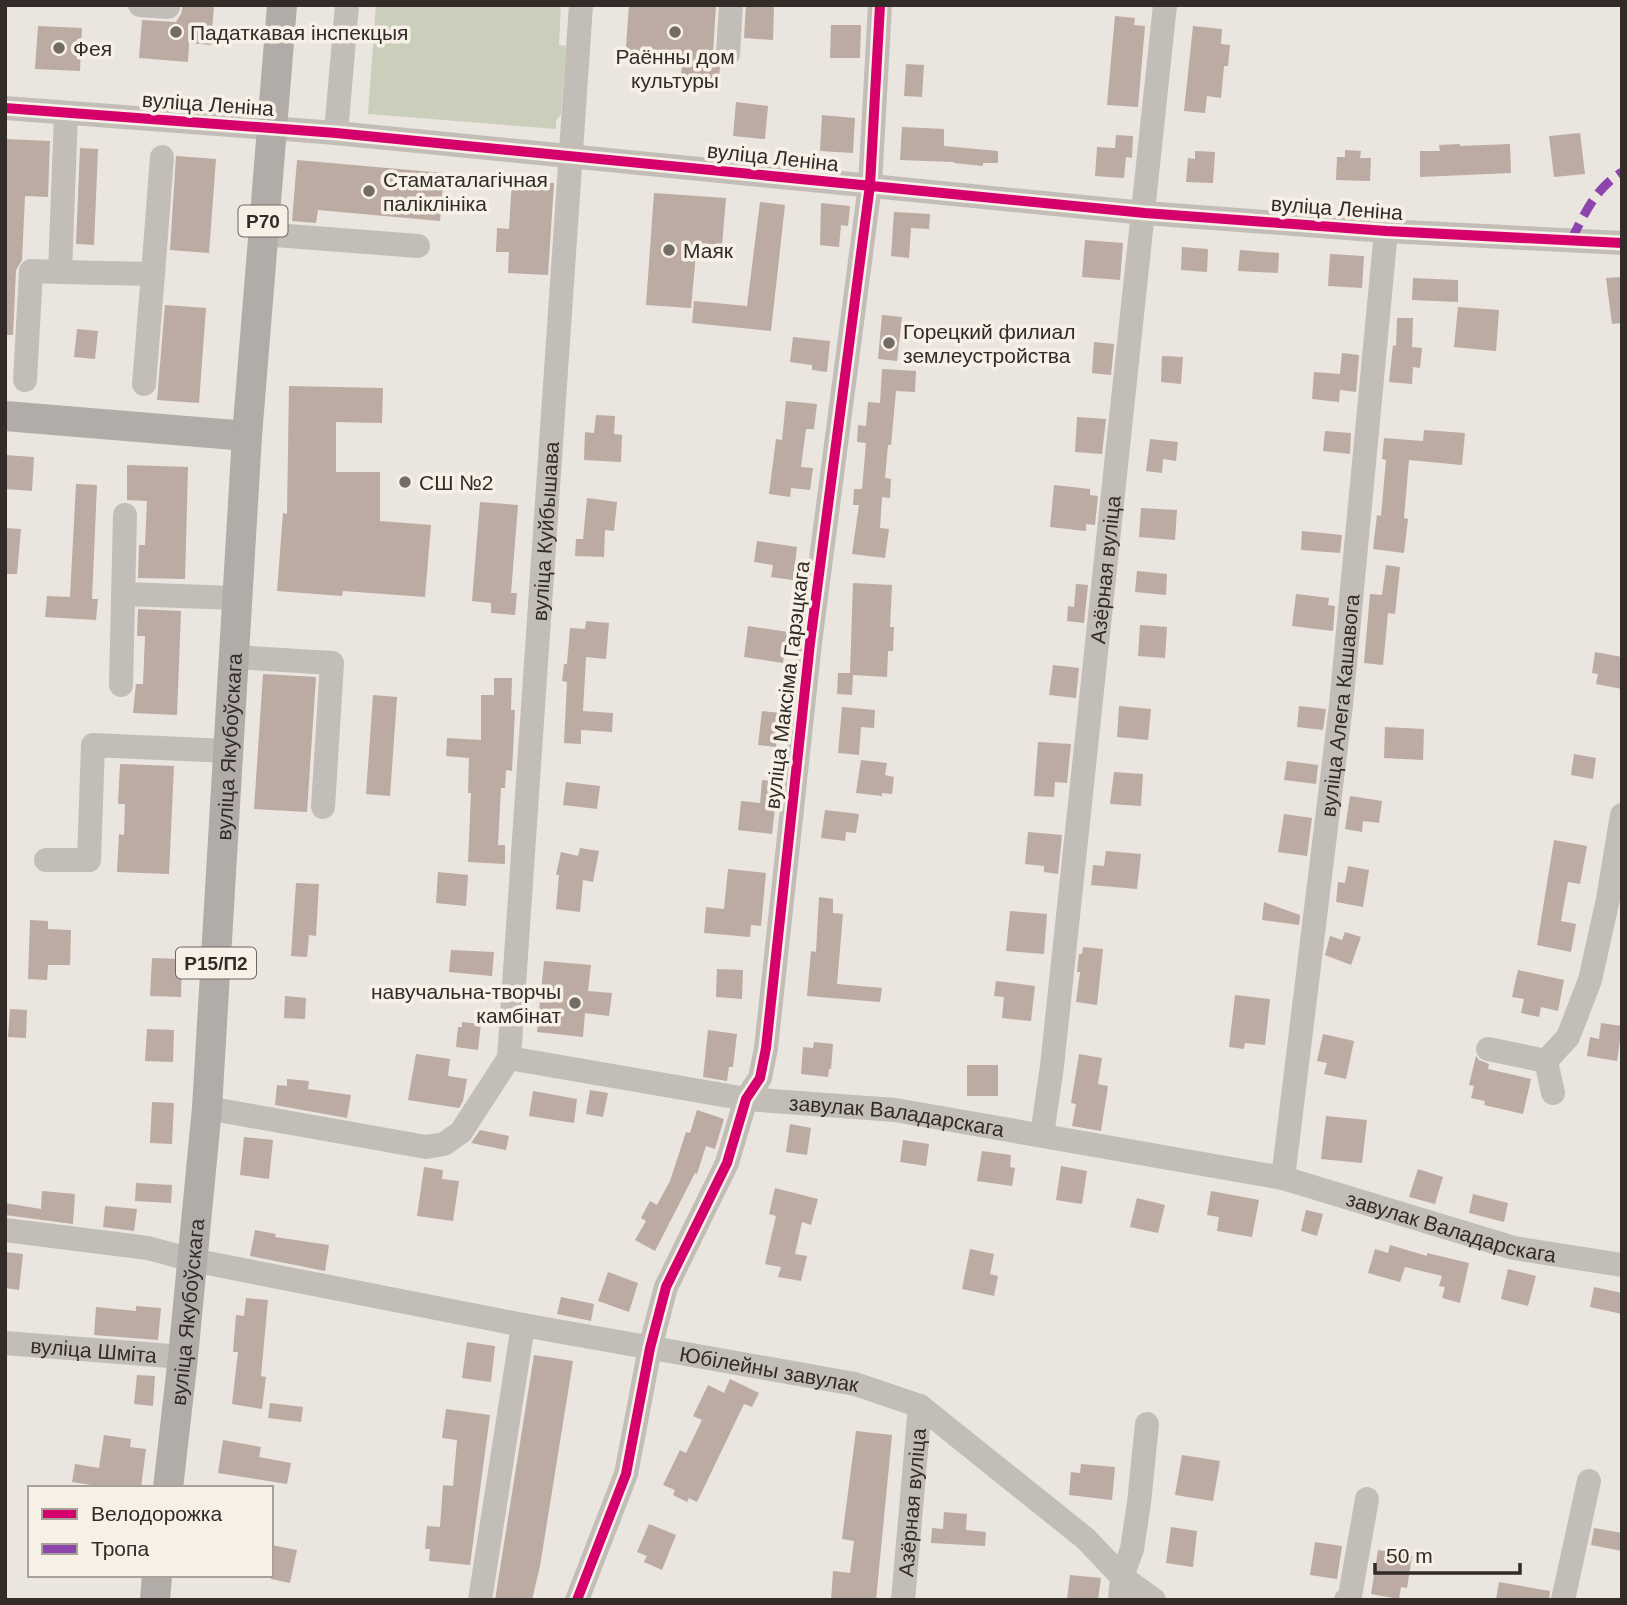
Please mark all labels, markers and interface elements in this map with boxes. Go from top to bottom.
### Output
place label: Падаткавая інспекцыя [190,21,409,44]
marker: Падаткавая інспекцыя [168,24,184,40]
marker: Раённы дом культуры [667,24,683,40]
place label: Фея [73,37,112,60]
marker: Фея [51,40,67,56]
place label: Раённы дом культуры [615,45,735,92]
street label: вуліца Леніна [141,88,275,120]
street label: вуліца Леніна [706,139,840,175]
place label: Стаматалагічная паліклініка [383,168,548,215]
marker: Стаматалагічная паліклініка [361,183,377,199]
street label: вуліца Леніна [1270,192,1404,224]
road number: Р70 [238,206,288,236]
place label: Маяк [683,239,734,262]
marker: Маяк [661,242,677,258]
place label: Горецкий филиал землеустройства [903,320,1075,367]
marker: Горецкий филиал землеустройства [881,335,897,351]
street label: вуліца Куйбышава [527,440,563,622]
place label: СШ №2 [419,471,493,494]
marker: СШ №2 [397,474,413,490]
street label: Азёрная вуліца [1086,494,1124,645]
street label: вуліца Максіма Гарэцкага [760,559,814,810]
street label: вуліца Алега Кашавога [1316,593,1363,818]
street label: вуліца Якубоўскага [211,652,246,841]
road number: Р15/П2 [176,948,256,979]
place label: навучальна-творчы камбінат [371,980,561,1027]
marker: навучальна-творчы камбінат [567,995,583,1011]
street label: завулак Валадарскага [788,1091,1007,1141]
street label: завулак Валадарскага [1344,1186,1558,1266]
street label: вуліца Якубоўскага [166,1217,208,1407]
street label: вуліца Шміта [30,1334,158,1366]
street label: Юбілейны завулак [678,1342,861,1396]
street label: Азёрная вуліца [894,1427,930,1578]
legend [28,1486,273,1577]
text: Велодорожка [91,1502,222,1525]
scale bar [1375,1532,1520,1576]
text: Тропа [91,1537,149,1560]
text: 50 m [1386,1544,1433,1567]

